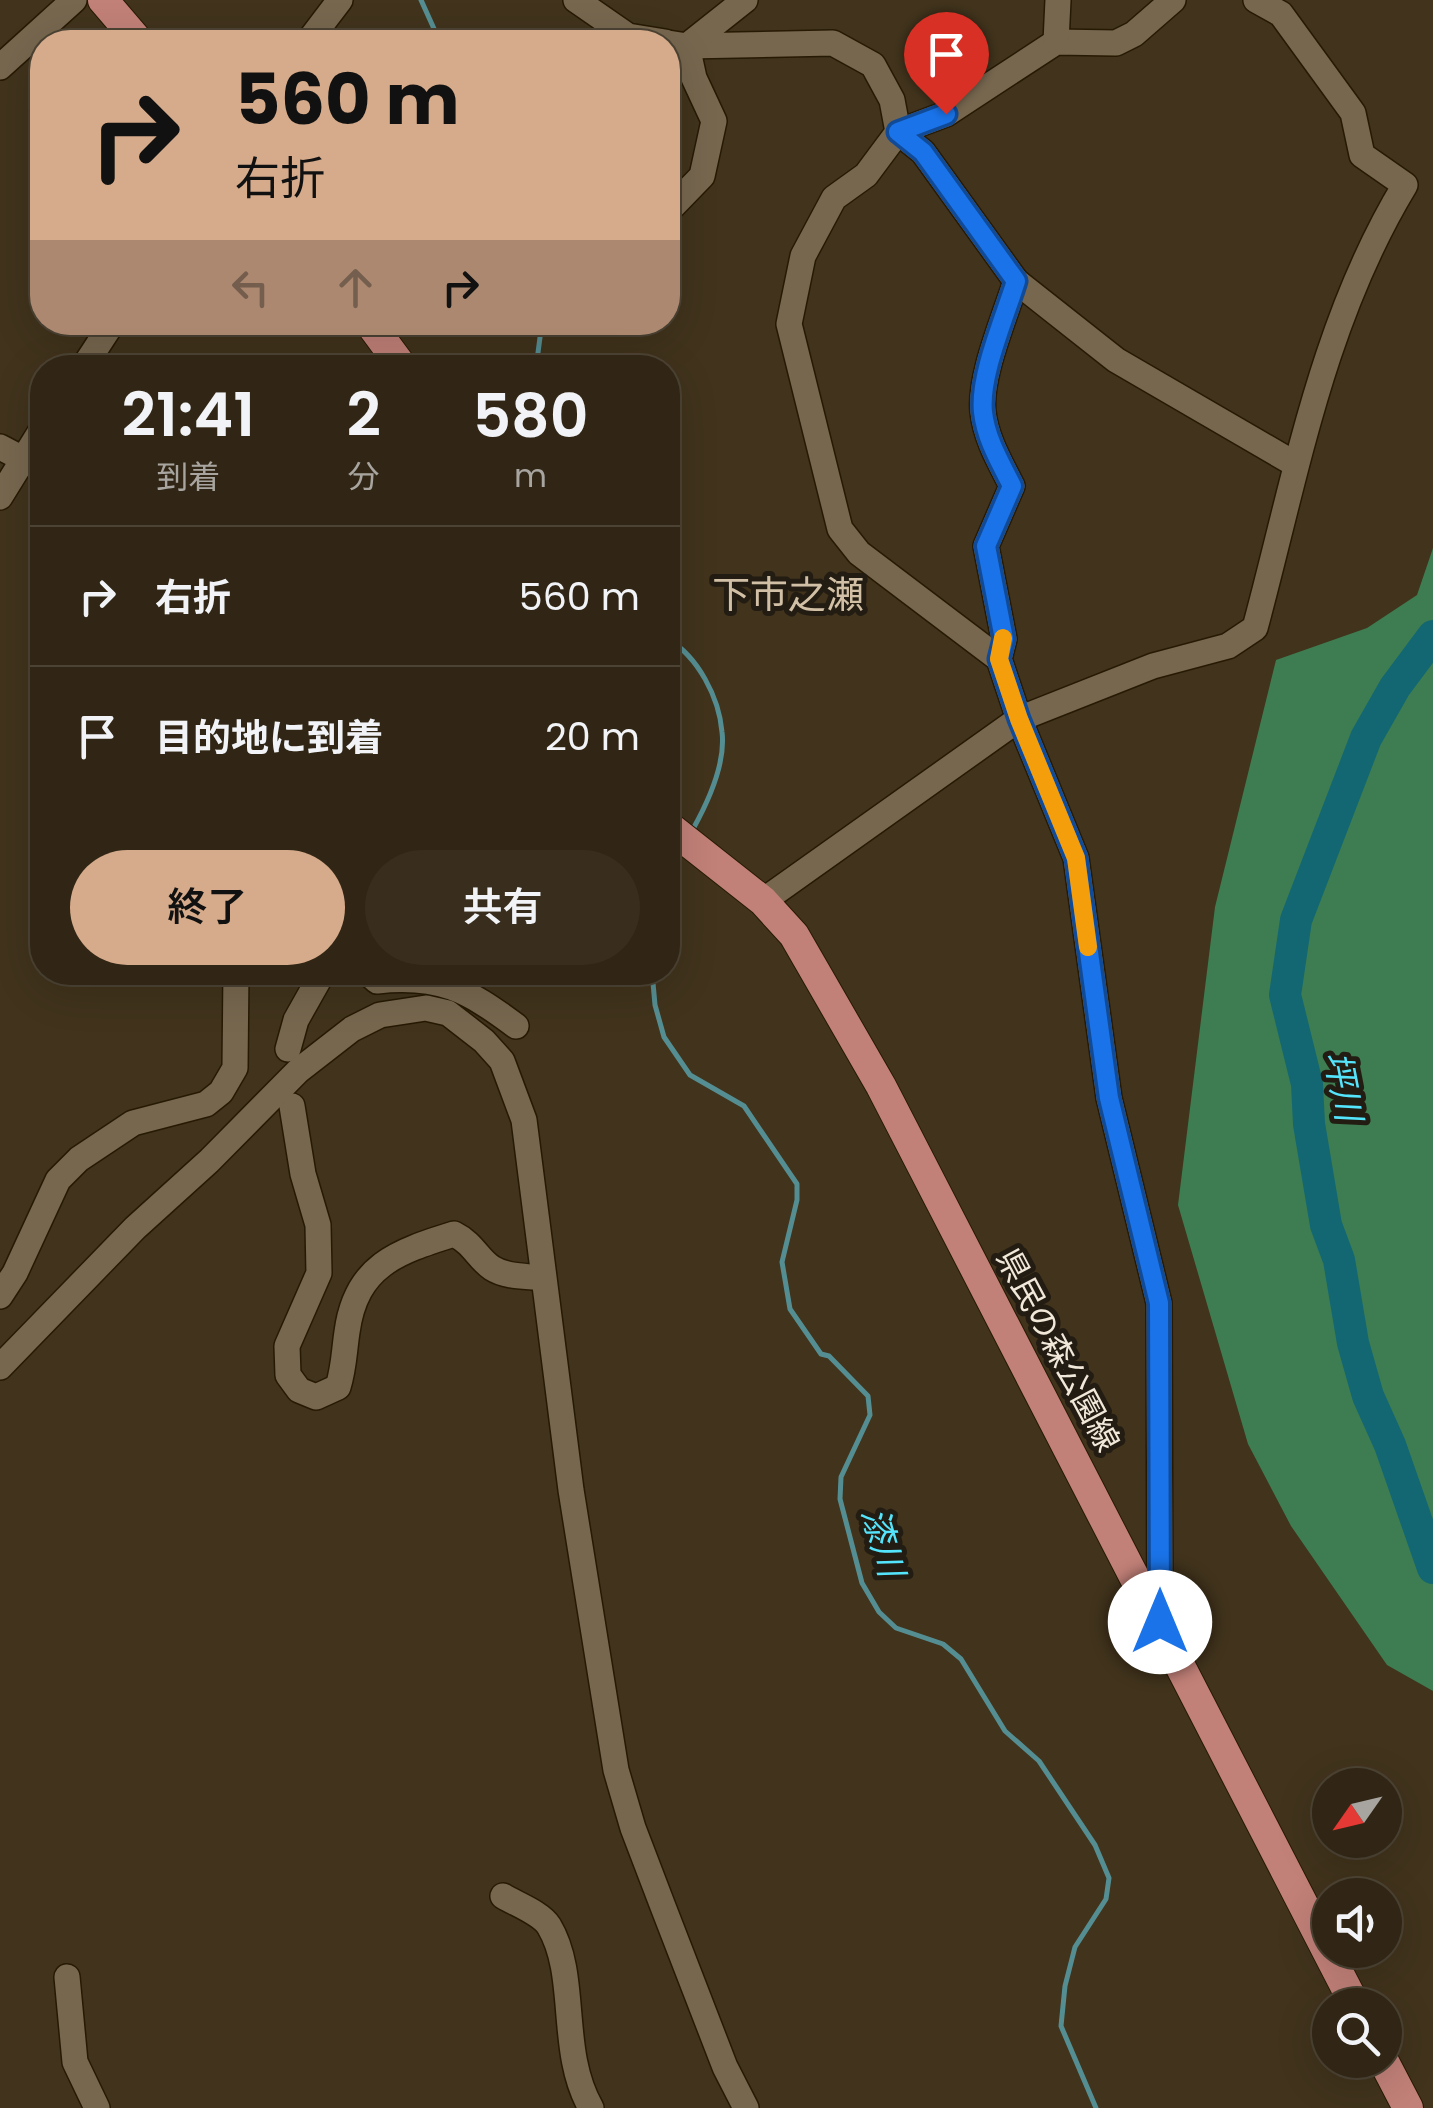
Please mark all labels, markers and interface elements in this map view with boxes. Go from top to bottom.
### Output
pin [904,12,989,115]
icon: arrive [919,27,974,82]
text: 560 m [235,50,460,149]
icon: right [70,70,200,200]
text: 右折 [235,147,325,210]
icon: left [223,260,278,315]
icon: ahead [328,260,383,315]
icon: right [433,260,488,315]
text: 21:41 [122,373,255,457]
text: 2 [346,373,381,457]
text: 580 [472,374,588,458]
text: m [514,453,547,498]
text: 到着 [156,454,220,499]
text: 分 [348,454,380,499]
district label: 下市之瀬 [712,568,864,621]
icon: right [70,569,125,624]
text: 560 m [519,570,640,623]
text: 右折 [155,571,231,624]
icon: arrive [70,709,125,764]
text: 20 m [545,710,640,763]
text: 目的地に到着 [155,711,383,764]
button: 終了 [70,850,345,965]
button: 共有 [365,850,640,965]
water label: 坪川 [1313,1047,1375,1129]
street label: 県民の森公園線 [986,1240,1131,1459]
water label: 漆川 [850,1501,918,1586]
position arrow [1108,1570,1212,1674]
north arrow [1312,1768,1402,1858]
map controls [1312,1768,1402,2078]
button: sound [1312,1878,1402,1968]
button: search [1312,1988,1402,2078]

